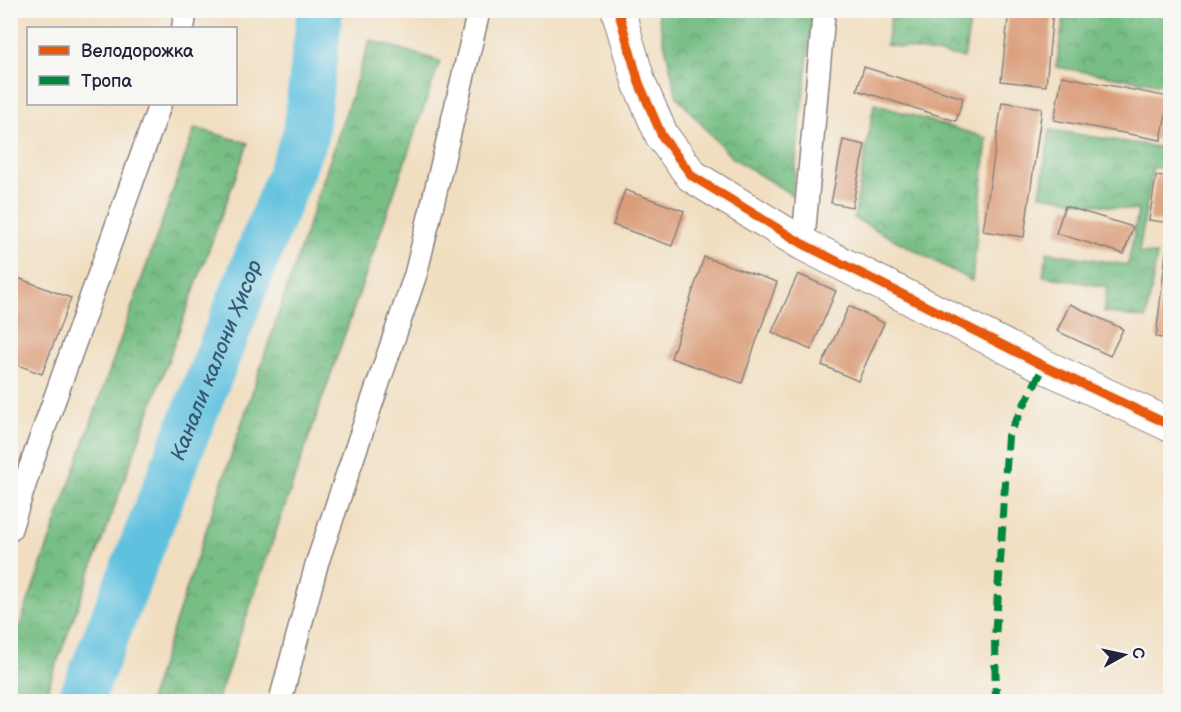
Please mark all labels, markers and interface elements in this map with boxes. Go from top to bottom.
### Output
legend [27,27,237,105]
text: Велодорожка [81,41,194,62]
text: Тропа [81,71,132,92]
water label: Канали калони Ҳисор [165,256,268,464]
north arrow [1094,625,1154,685]
text: С [1127,646,1148,660]

